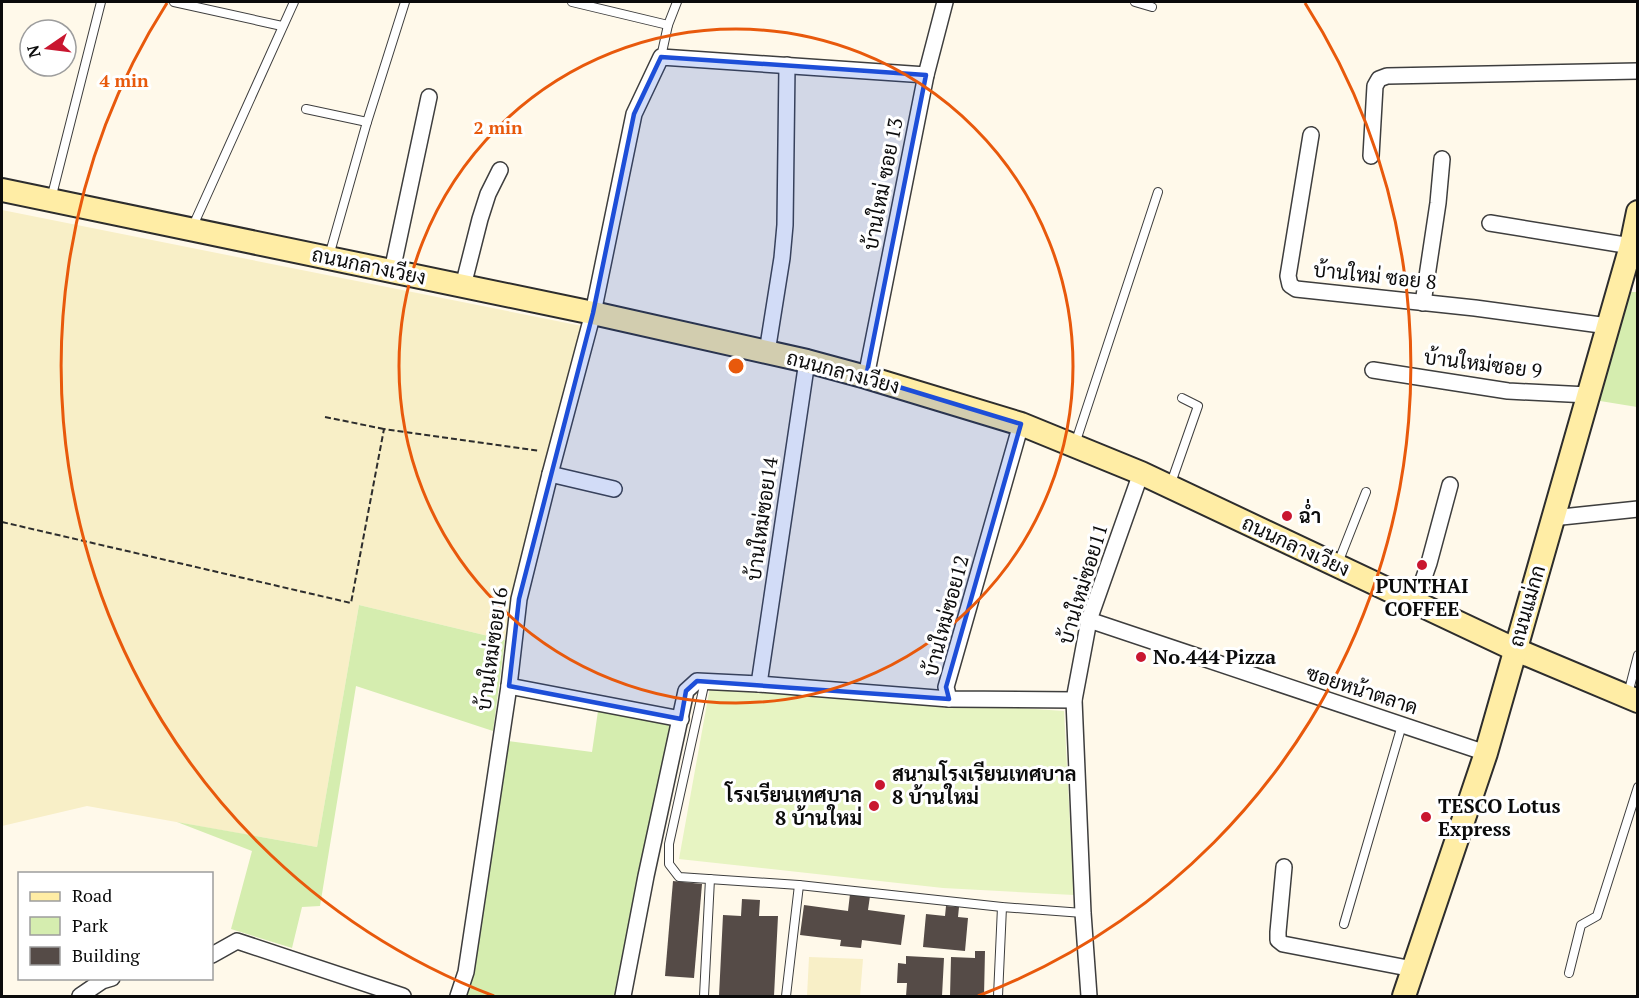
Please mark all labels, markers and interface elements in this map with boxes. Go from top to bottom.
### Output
north arrow [18,18,78,78]
text: N [21,43,46,60]
text: 4 min [99,68,149,92]
text: 2 min [473,115,523,139]
street label: บ้านใหม่ ซอย 13 [856,115,909,252]
street label: ถนนกลางเวียง [310,240,429,291]
street label: บ้านใหม่ ซอย 8 [1312,256,1438,295]
street label: ถนนกลางเวียง [784,343,903,400]
street label: บ้านใหม่ซอย 9 [1422,343,1544,384]
centre of rings [726,356,746,376]
street label: บ้านใหม่ซอย14 [739,455,784,583]
place label: ฉ่ำ [1299,498,1321,529]
street label: ถนนกลางเวียง [1238,509,1354,582]
marker: ฉ่ำ [1280,509,1294,523]
street label: บ้านใหม่ซอย11 [1051,520,1114,647]
street label: บ้านใหม่ซอย12 [916,552,975,680]
marker: PUNTHAI COFFEE [1415,558,1429,572]
street label: ถนนแม่กก [1502,562,1551,650]
place label: PUNTHAI COFFEE [1376,572,1469,622]
street label: บ้านใหม่ซอย16 [469,585,514,713]
place label: No.444 Pizza [1153,643,1276,670]
marker: No.444 Pizza [1134,650,1148,664]
street label: ซอยหน้าตลาด [1303,659,1421,720]
place label: สนามโรงเรียนเทศบาล 8 บ้านใหม่ [892,760,1077,810]
marker: สนามโรงเรียนเทศบาล 8 บ้านใหม่ [873,778,887,792]
place label: โรงเรียนเทศบาล 8 บ้านใหม่ [724,781,862,831]
place label: TESCO Lotus Express [1438,792,1561,842]
marker: โรงเรียนเทศบาล 8 บ้านใหม่ [867,799,881,813]
marker: TESCO Lotus Express [1419,810,1433,824]
legend [18,872,213,980]
text: Road [72,883,112,907]
text: Park [72,913,109,937]
text: Building [72,943,140,967]

